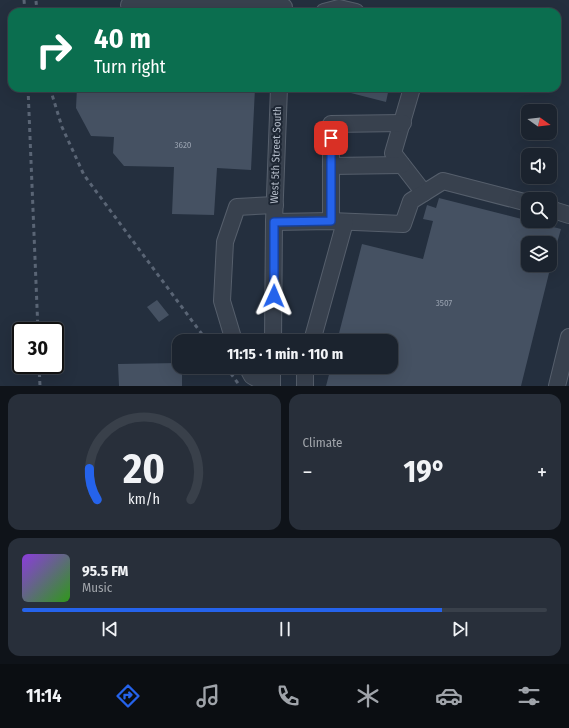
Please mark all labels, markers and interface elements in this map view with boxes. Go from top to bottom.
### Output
text: 40 m [94,22,151,55]
icon: right [28,24,80,76]
text: Turn right [94,56,166,78]
north arrow [521,104,557,140]
map controls [521,104,557,272]
street label: West 5th Street South [268,106,284,204]
pin [314,121,348,155]
icon: arrive [320,127,342,149]
house number: 3620 [174,140,192,150]
button: sound [521,148,557,184]
button: search [521,192,557,228]
button: layers [521,236,557,272]
position arrow [253,275,295,317]
house number: 3507 [436,298,453,308]
speed limit sign: 30 [12,322,64,374]
text: 11:15 · 1 min · 110 m [227,345,343,363]
text: Climate [303,435,343,450]
text: 20 [122,444,165,494]
text: 19° [404,454,446,490]
text: − [303,459,312,486]
text: + [537,459,547,486]
text: km/h [128,491,160,508]
text: 95.5 FM [82,562,128,580]
text: Music [82,580,112,595]
icon: previous [99,618,121,640]
icon: pause [274,618,296,640]
icon: next [449,618,471,640]
icon: directions [114,682,142,710]
icon: music [194,682,222,710]
icon: phone [274,682,302,710]
icon: climate [354,682,382,710]
icon: car [435,682,463,710]
icon: filters [515,682,543,710]
text: 11:14 [26,685,61,707]

